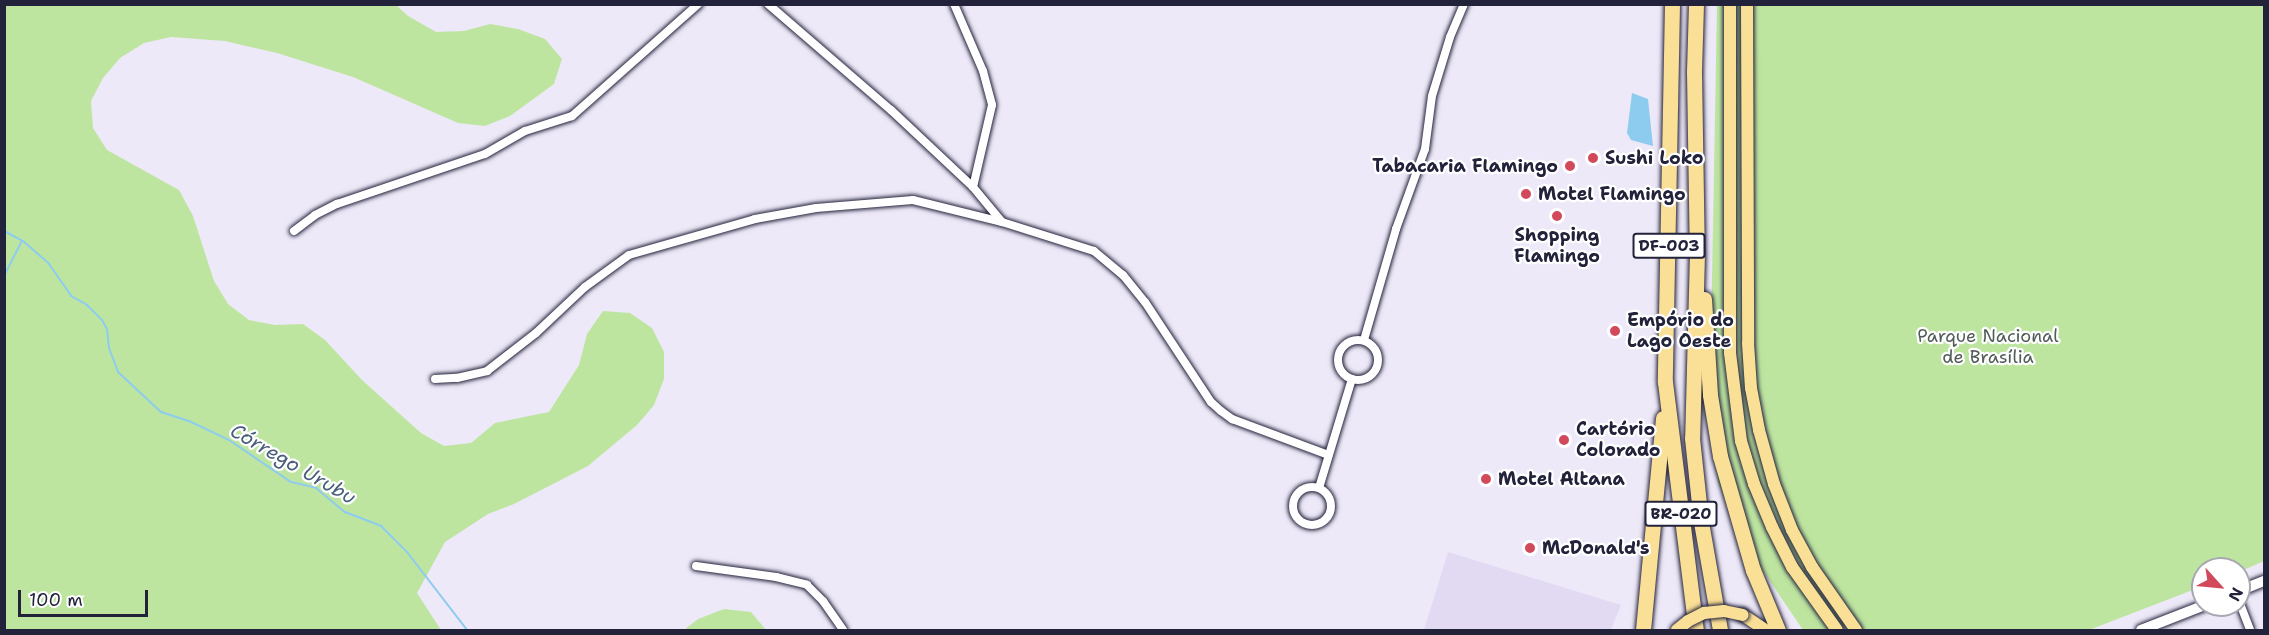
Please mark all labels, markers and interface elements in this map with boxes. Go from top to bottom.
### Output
place label: Sushi Loko [1605,147,1703,169]
marker: Sushi Loko [1586,151,1600,165]
place label: Tabacaria Flamingo [1372,155,1558,177]
marker: Tabacaria Flamingo [1563,159,1577,173]
place label: Motel Flamingo [1538,183,1686,205]
marker: Motel Flamingo [1519,187,1533,201]
marker: Shopping Flamingo [1550,209,1564,223]
place label: Shopping Flamingo [1514,225,1600,268]
road number: DF-003 [1632,233,1706,259]
place label: Empório do Lago Oeste [1627,310,1734,352]
marker: Empório do Lago Oeste [1608,324,1622,338]
park label: Parque Nacional de Brasília [1917,326,2059,368]
water label: Córrego Urubu [226,418,360,510]
place label: Cartório Colorado [1576,419,1661,462]
marker: Cartório Colorado [1557,433,1571,447]
place label: Motel Altana [1498,468,1625,490]
marker: Motel Altana [1479,472,1493,486]
road number: BR-020 [1644,501,1718,527]
place label: McDonald's [1542,537,1649,559]
marker: McDonald's [1523,541,1537,555]
north arrow [2191,557,2251,617]
scale bar [21,578,152,616]
text: N [2223,584,2248,605]
text: 100 m [29,588,83,612]

